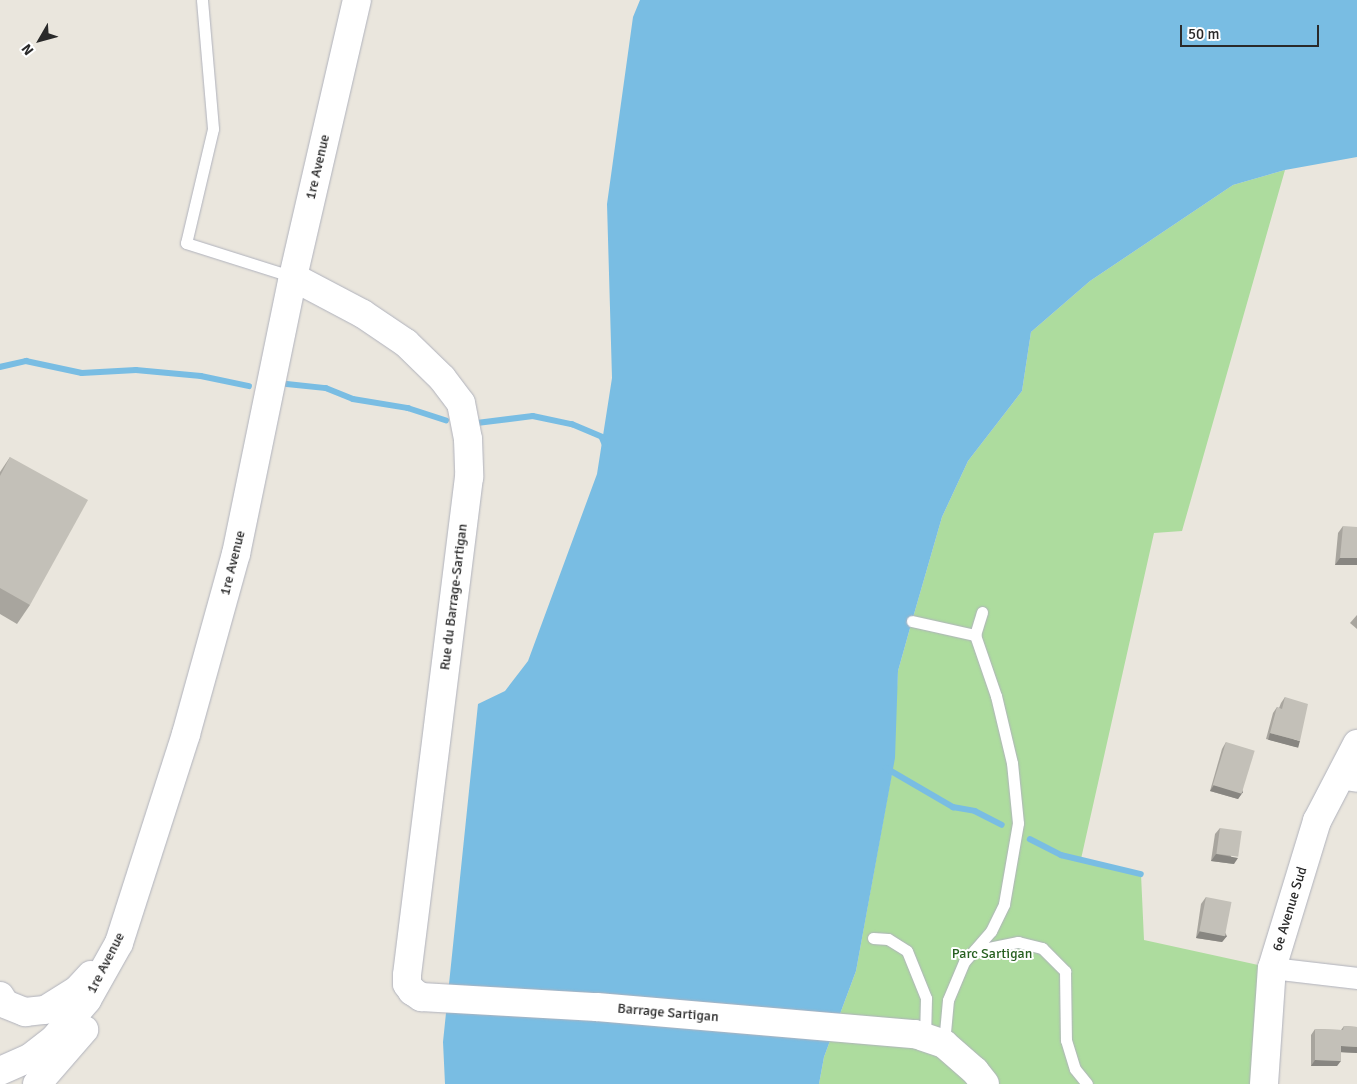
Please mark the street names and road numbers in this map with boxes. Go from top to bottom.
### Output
street label: 1re Avenue [302,133,334,201]
street label: Rue du Barrage-Sartigan [437,523,471,671]
street label: 1re Avenue [217,529,249,597]
street label: 6e Avenue Sud [1269,865,1311,953]
street label: 1re Avenue [83,930,129,996]
street label: Barrage Sartigan [617,1000,719,1026]

